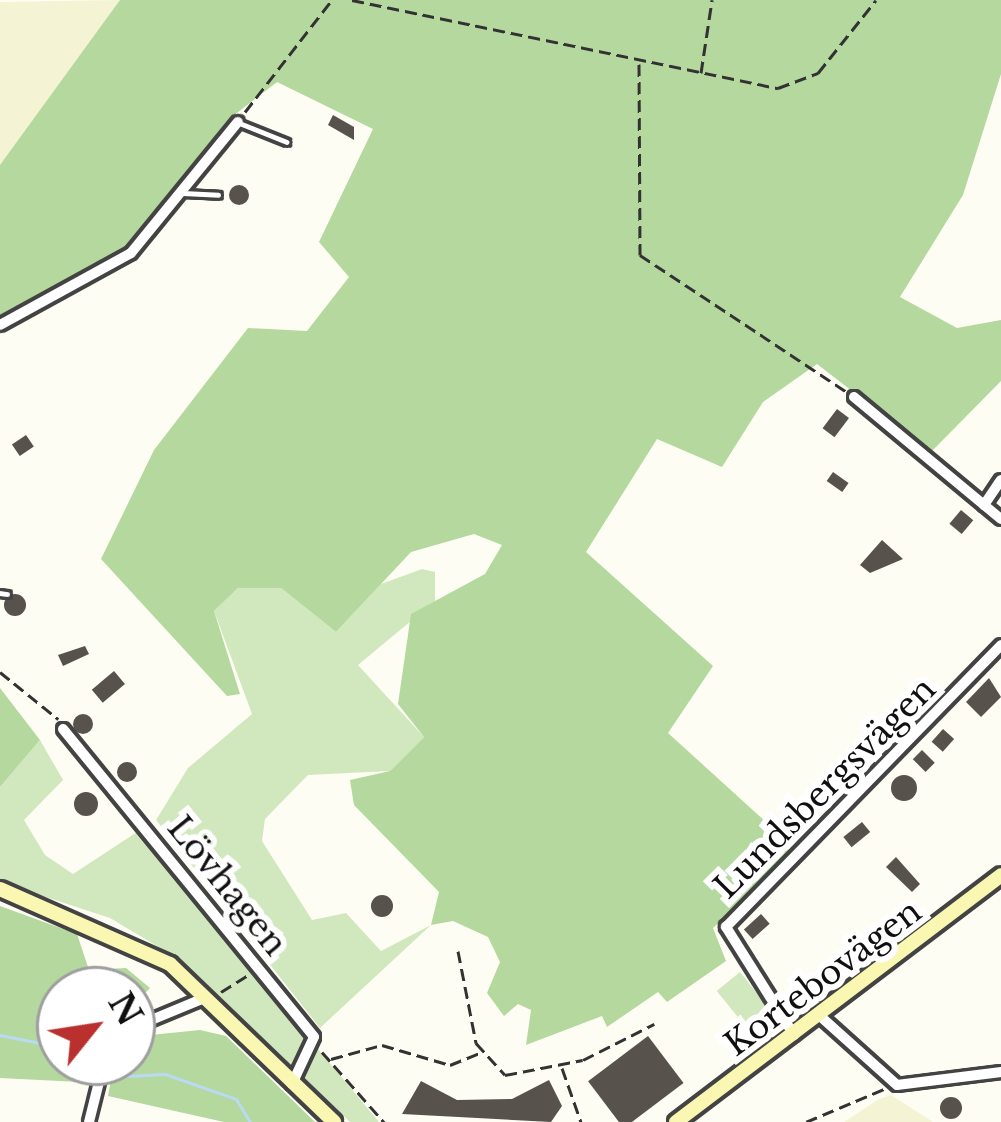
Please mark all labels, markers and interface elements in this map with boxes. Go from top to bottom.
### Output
street label: Lundsbergsvägen [706,669,944,907]
street label: Lövhagen [159,809,295,963]
street label: Kortebovägen [717,891,929,1065]
north arrow [36,966,156,1086]
text: N [100,986,151,1033]

